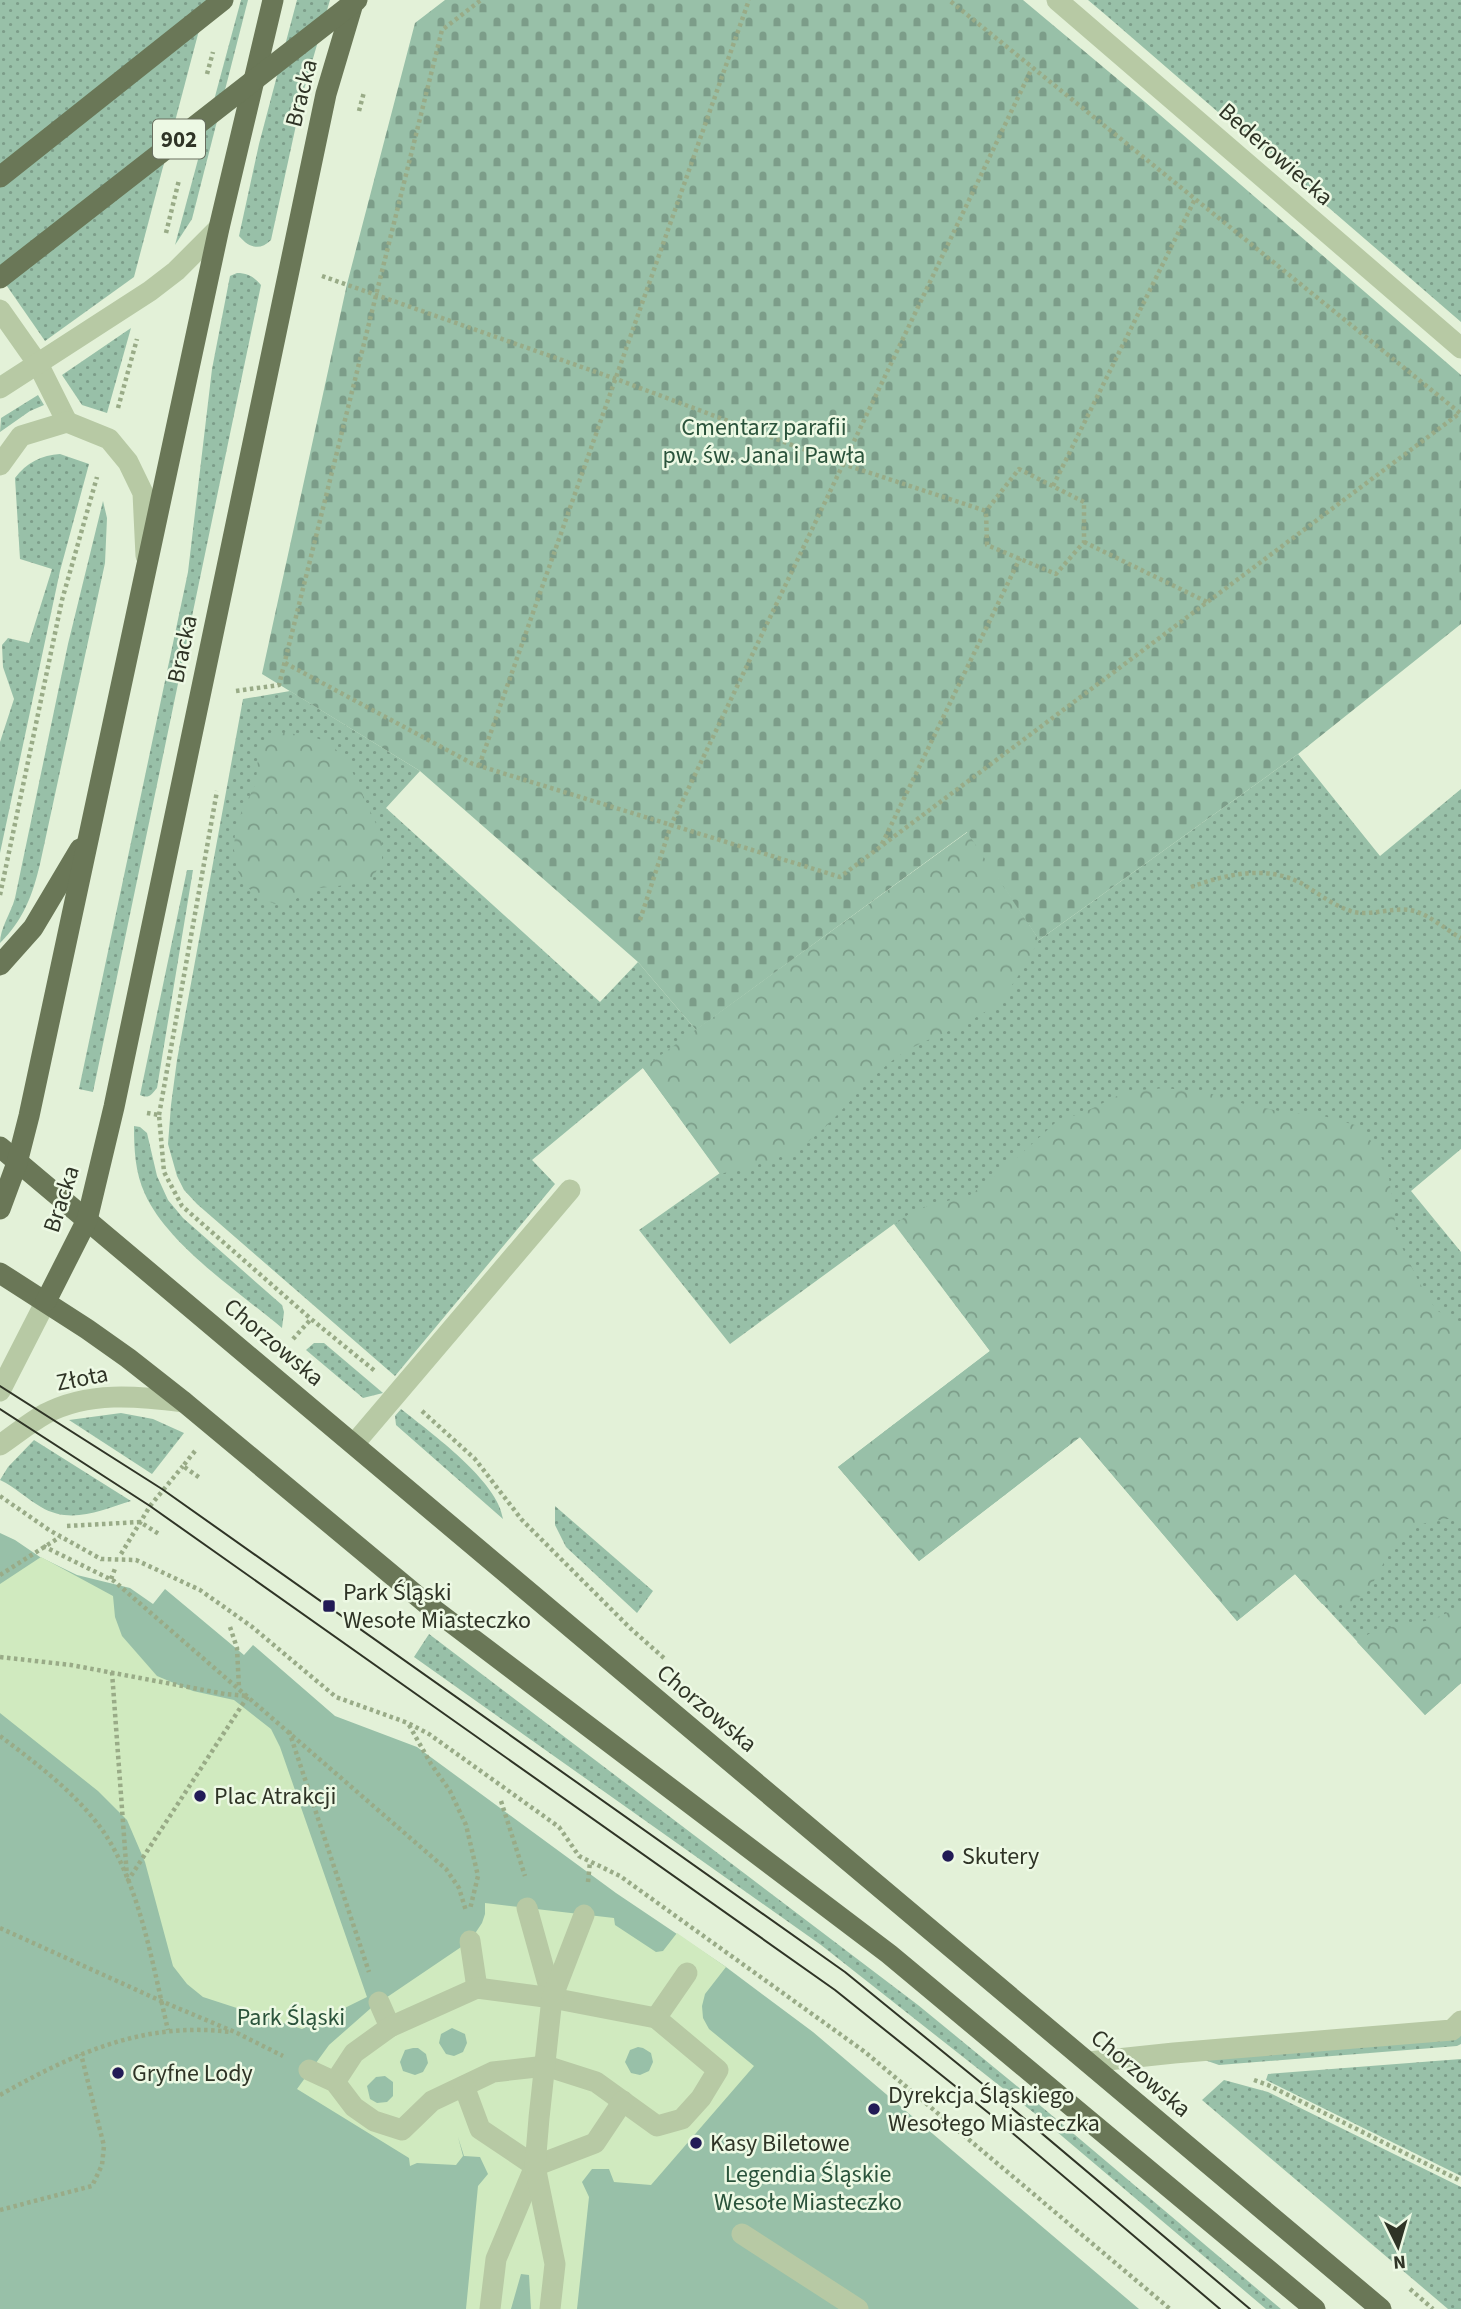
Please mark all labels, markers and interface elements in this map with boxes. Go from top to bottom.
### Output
street label: Bracka [276,56,327,131]
street label: Bederowiecka [1211,95,1341,214]
road number: 902 [153,120,205,158]
park label: Cmentarz parafii pw. św. Jana i Pawła [663,410,865,473]
street label: Bracka [158,612,207,686]
street label: Bracka [34,1161,89,1237]
street label: Chorzowska [216,1290,332,1395]
street label: Złota [53,1356,111,1401]
place label: Park Śląski Wesołe Miasteczko [343,1575,531,1638]
marker: Park Śląski Wesołe Miasteczko [321,1598,337,1614]
street label: Chorzowska [649,1656,765,1761]
place label: Plac Atrakcji [214,1779,336,1814]
marker: Plac Atrakcji [192,1788,208,1804]
place label: Skutery [962,1839,1039,1874]
marker: Skutery [940,1848,956,1864]
park label: Park Śląski [237,2000,345,2035]
street label: Chorzowska [1083,2021,1199,2126]
place label: Gryfne Lody [132,2056,253,2091]
marker: Gryfne Lody [110,2065,126,2081]
place label: Dyrekcja Śląskiego Wesołego Miasteczka [888,2078,1100,2141]
marker: Dyrekcja Śląskiego Wesołego Miasteczka [866,2101,882,2117]
place label: Kasy Biletowe [710,2126,850,2161]
marker: Kasy Biletowe [688,2135,704,2151]
park label: Legendia Śląskie Wesołe Miasteczko [714,2157,902,2220]
north arrow [1363,2211,1433,2281]
text: N [1392,2247,1407,2275]

